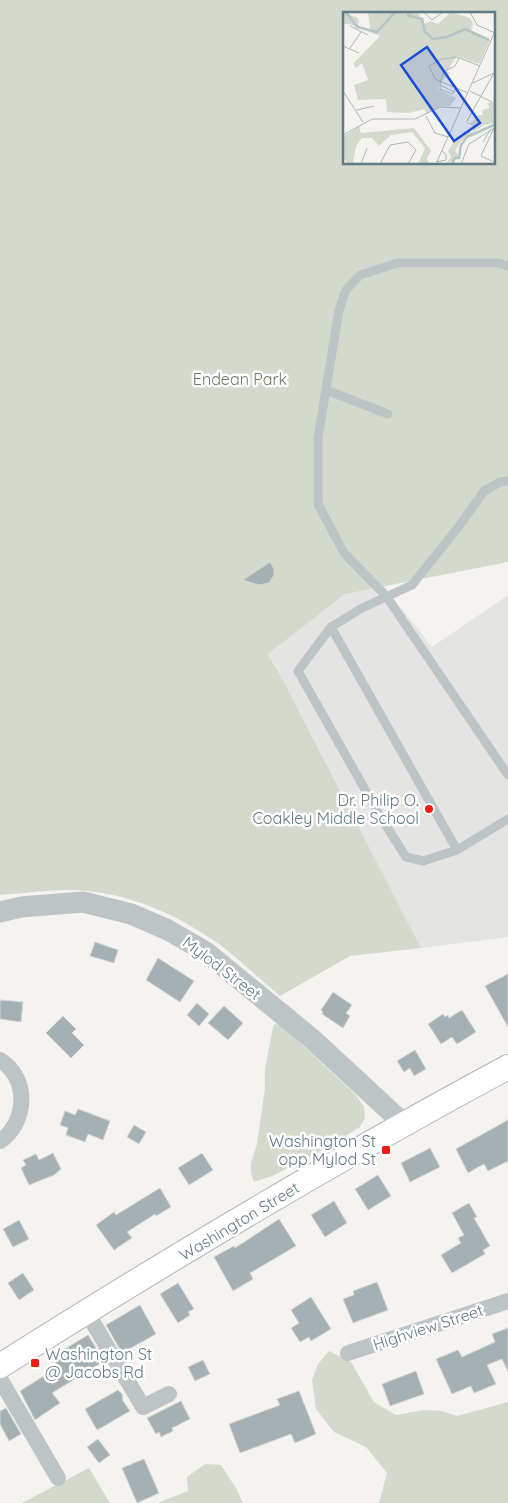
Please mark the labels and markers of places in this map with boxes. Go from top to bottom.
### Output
place label: Dr. Philip O. Coakley Middle School [252,790,419,828]
marker: Dr. Philip O. Coakley Middle School [423,803,435,815]
place label: Washington St opp Mylod St [269,1131,376,1169]
marker: Washington St opp Mylod St [380,1144,392,1156]
place label: Washington St @ Jacobs Rd [45,1344,152,1382]
marker: Washington St @ Jacobs Rd [29,1357,41,1369]

